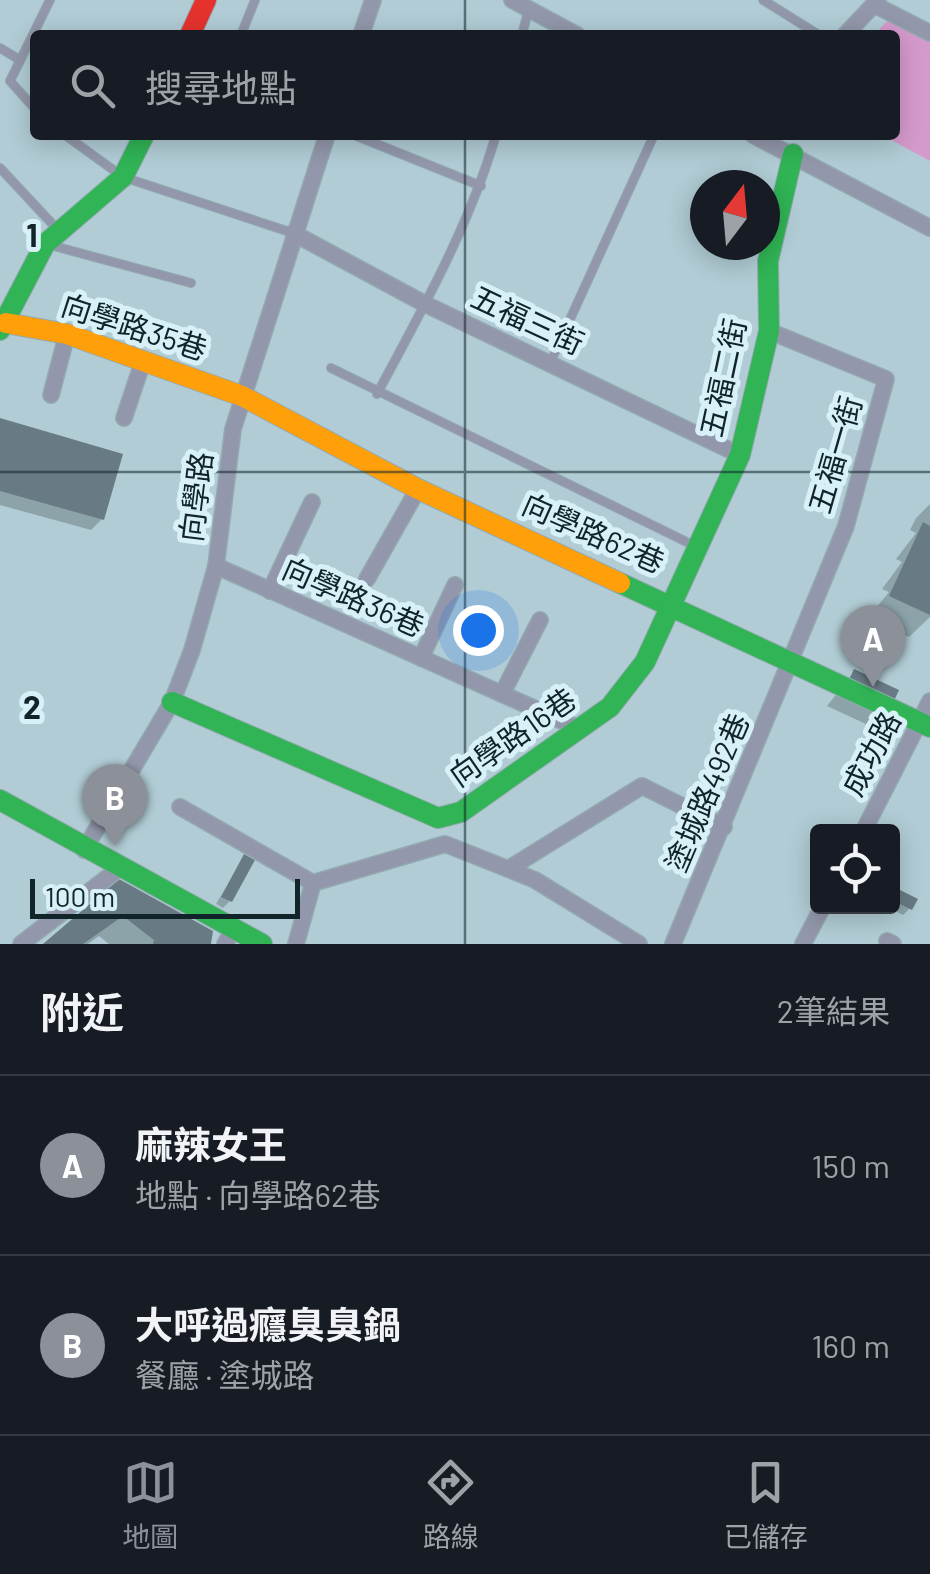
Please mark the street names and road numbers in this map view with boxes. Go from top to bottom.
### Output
street label: 五福三街 [466,278,590,361]
street label: 向學路35巷 [57,286,212,367]
street label: 五福二街 [692,315,752,440]
street label: 五福一街 [800,392,868,517]
street label: 向學路 [172,450,218,544]
street label: 向學路62巷 [517,485,670,579]
street label: 向學路36巷 [278,549,430,643]
street label: 向學路16巷 [442,680,582,793]
street label: 成功路 [833,705,907,801]
street label: 塗城路492巷 [657,708,756,877]

